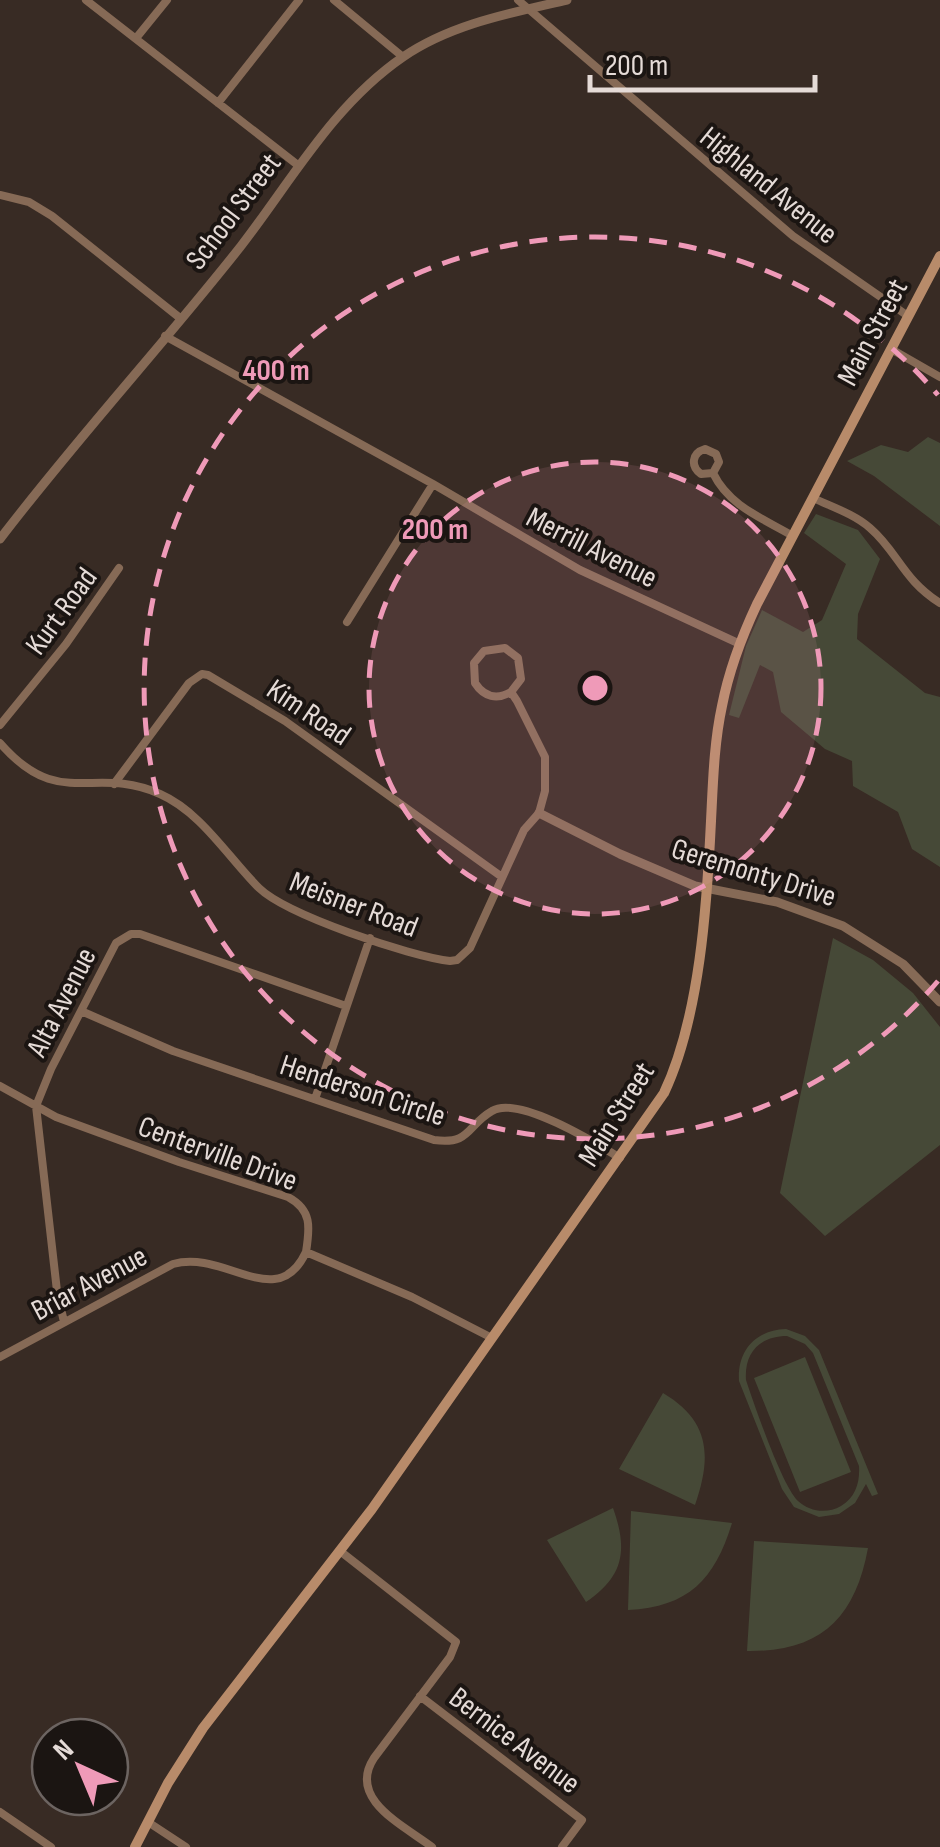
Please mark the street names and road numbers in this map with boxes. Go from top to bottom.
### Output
street label: Highland Avenue [692,119,844,252]
street label: School Street [178,146,289,277]
street label: Main Street [830,273,916,392]
street label: Merrill Avenue [520,500,663,596]
street label: Kurt Road [18,561,105,662]
street label: Kim Road [260,672,357,754]
street label: Geremonty Drive [667,831,840,915]
street label: Meisner Road [284,864,423,946]
street label: Alta Avenue [19,942,105,1064]
street label: Henderson Circle [276,1047,450,1135]
street label: Main Street [571,1056,663,1173]
street label: Centerville Drive [133,1109,302,1199]
street label: Briar Avenue [25,1238,153,1329]
street label: Bernice Avenue [442,1680,587,1802]

